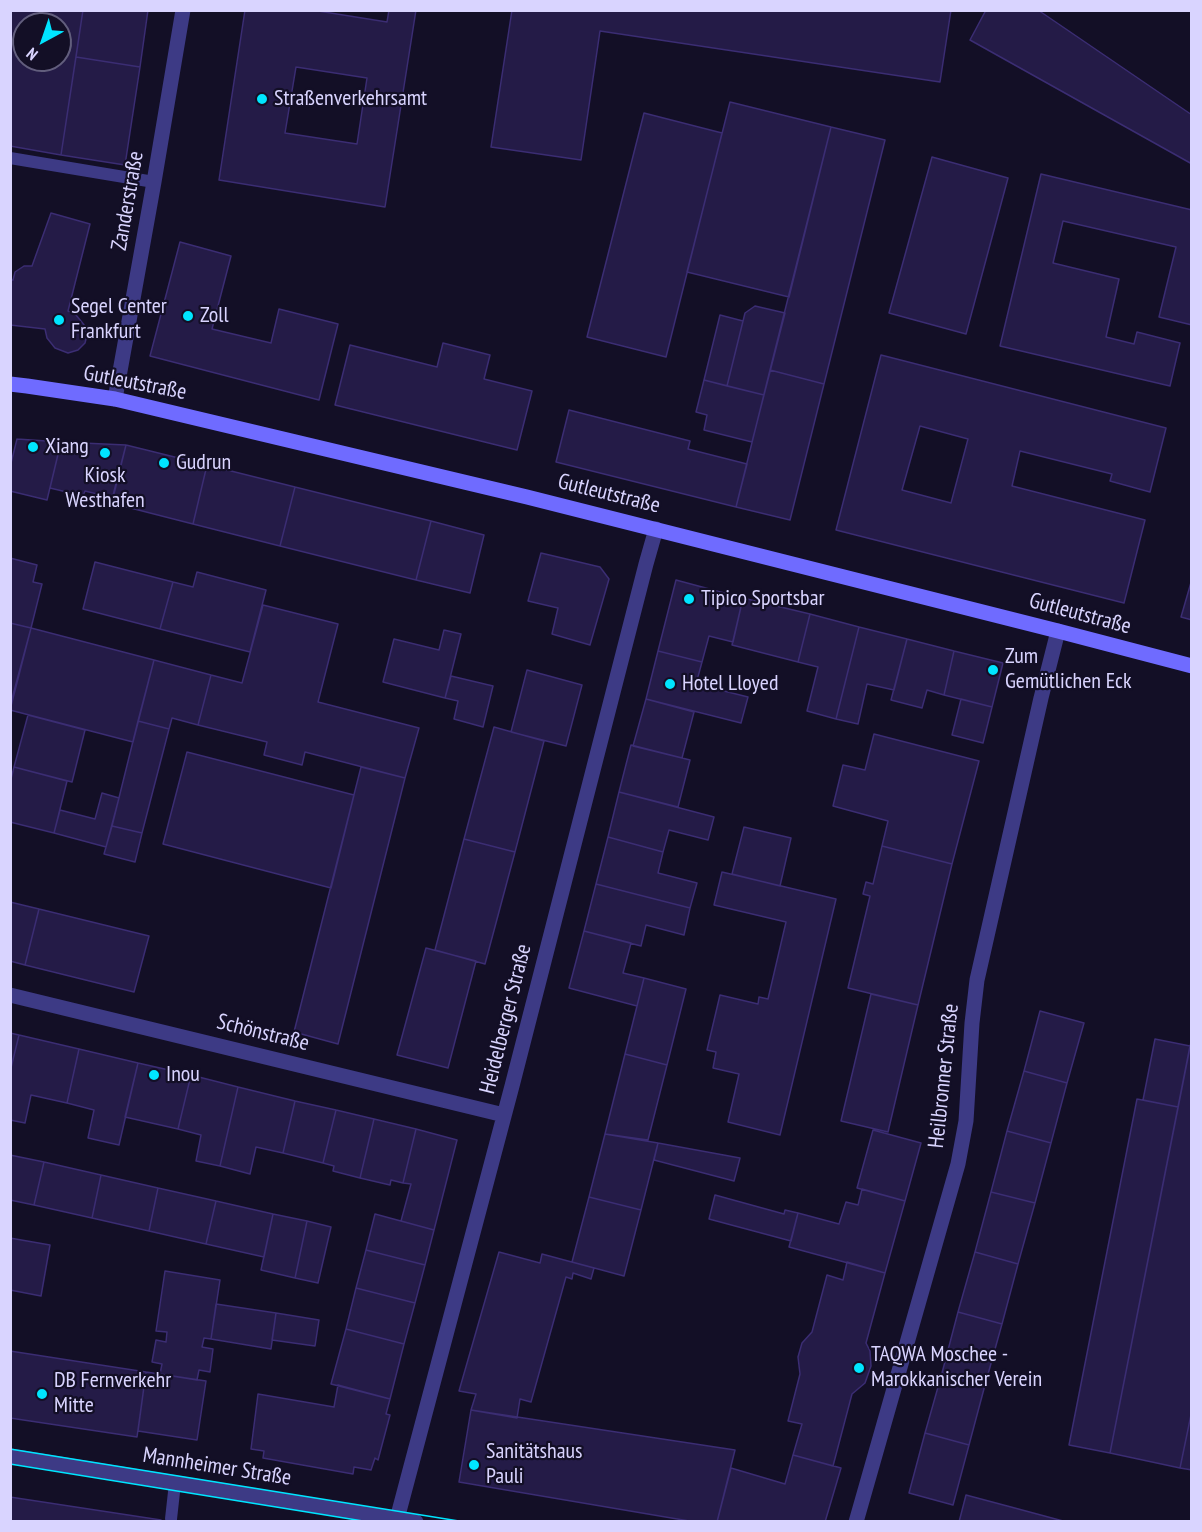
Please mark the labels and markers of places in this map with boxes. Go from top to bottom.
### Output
place label: Straßenverkehrsamt [274,86,427,112]
marker: Straßenverkehrsamt [255,92,269,106]
place label: Segel Center Frankfurt [71,294,167,346]
place label: Zoll [200,303,229,329]
marker: Zoll [181,309,195,323]
marker: Segel Center Frankfurt [52,313,66,327]
place label: Xiang [45,434,89,460]
marker: Xiang [26,440,40,454]
marker: Kiosk Westhafen [98,446,112,460]
place label: Gudrun [176,450,231,476]
marker: Gudrun [157,456,171,470]
place label: Kiosk Westhafen [65,463,145,514]
place label: Tipico Sportsbar [701,586,824,612]
marker: Tipico Sportsbar [682,592,696,606]
place label: Zum Gemütlichen Eck [1005,644,1131,696]
marker: Zum Gemütlichen Eck [986,663,1000,677]
place label: Hotel Lloyed [682,671,778,697]
marker: Hotel Lloyed [663,677,677,691]
place label: Inou [166,1062,200,1088]
marker: Inou [147,1068,161,1082]
place label: TAQWA Moschee - Marokkanischer Verein [871,1342,1042,1394]
marker: TAQWA Moschee - Marokkanischer Verein [852,1361,866,1375]
place label: DB Fernverkehr Mitte [54,1368,171,1420]
marker: DB Fernverkehr Mitte [35,1387,49,1401]
place label: Sanitätshaus Pauli [486,1439,582,1490]
marker: Sanitätshaus Pauli [467,1458,481,1472]

